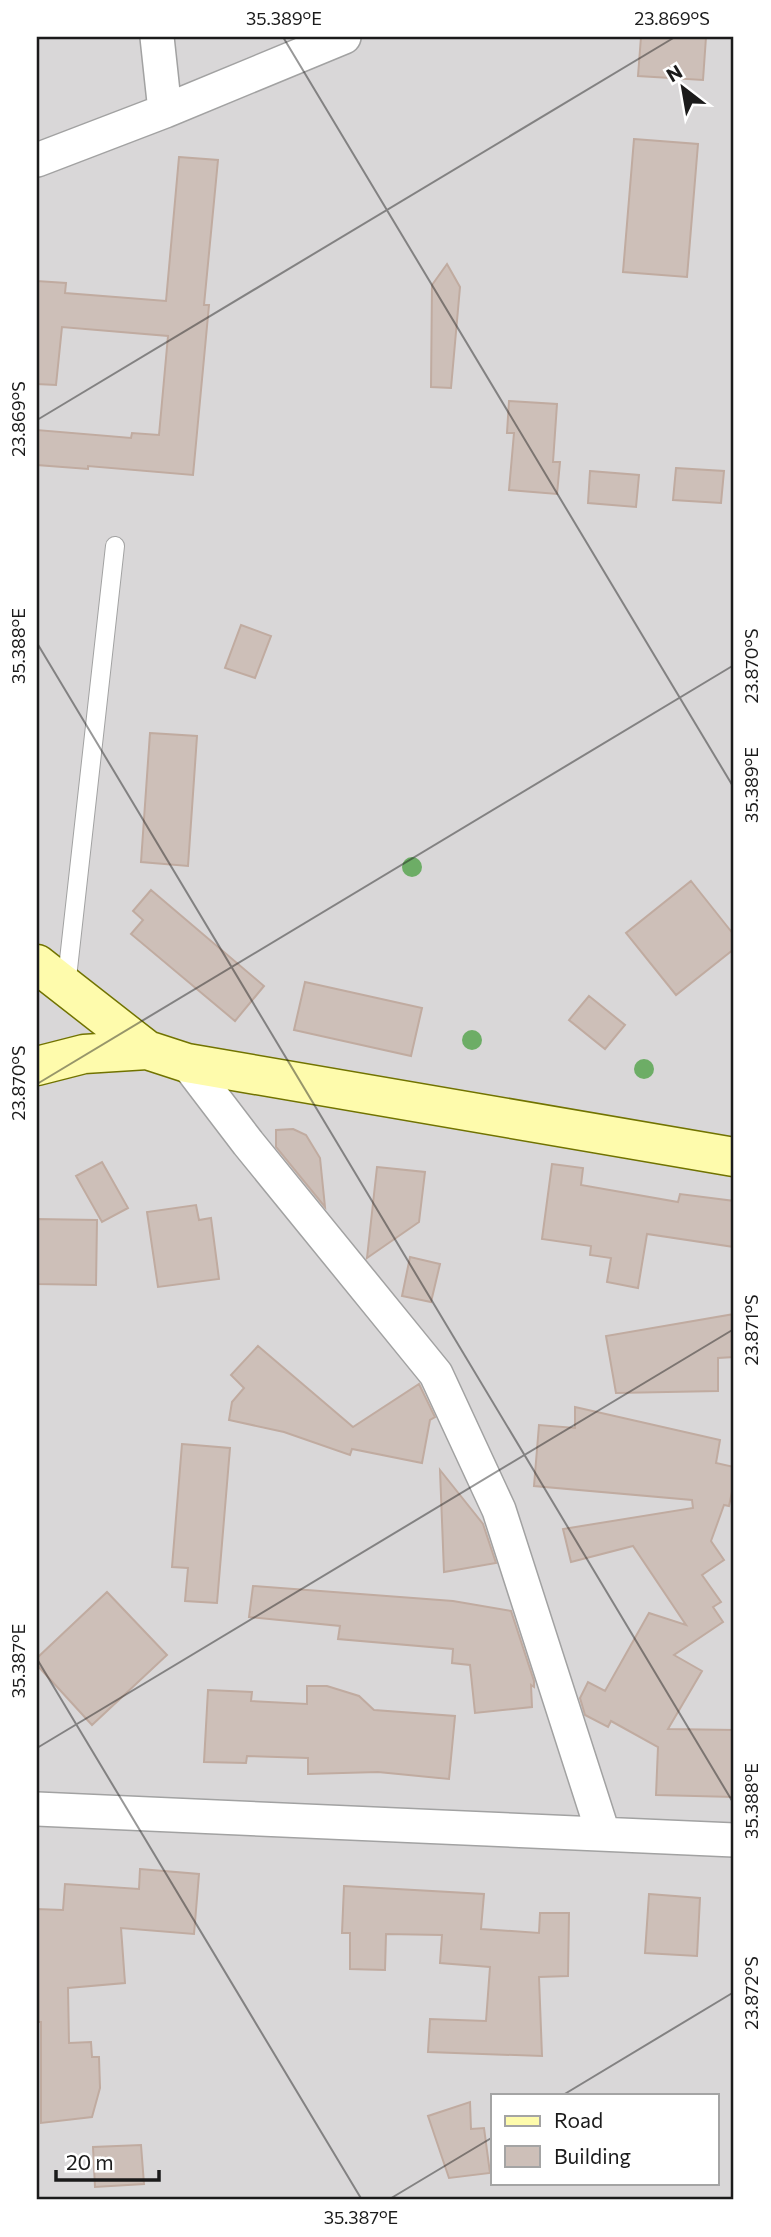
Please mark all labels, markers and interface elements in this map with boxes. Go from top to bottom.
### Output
text: 35.389°E [246,7,322,29]
text: 23.869°S [634,7,710,29]
north arrow [648,52,718,122]
text: N [662,59,686,87]
text: 23.869°S [7,381,29,457]
text: 35.388°E [7,608,29,684]
text: 23.870°S [740,629,762,703]
text: 35.389°E [740,747,762,823]
text: 23.870°S [7,1046,29,1120]
text: 23.871°S [740,1294,762,1366]
text: 35.387°E [7,1624,29,1698]
text: 35.388°E [740,1763,762,1839]
text: 23.872°S [740,1956,762,2030]
legend [491,2094,718,2184]
text: Road [554,2107,603,2132]
scale bar [56,2139,159,2183]
text: Building [554,2143,631,2168]
text: 20 m [66,2149,114,2174]
text: 35.387°E [324,2206,398,2228]

